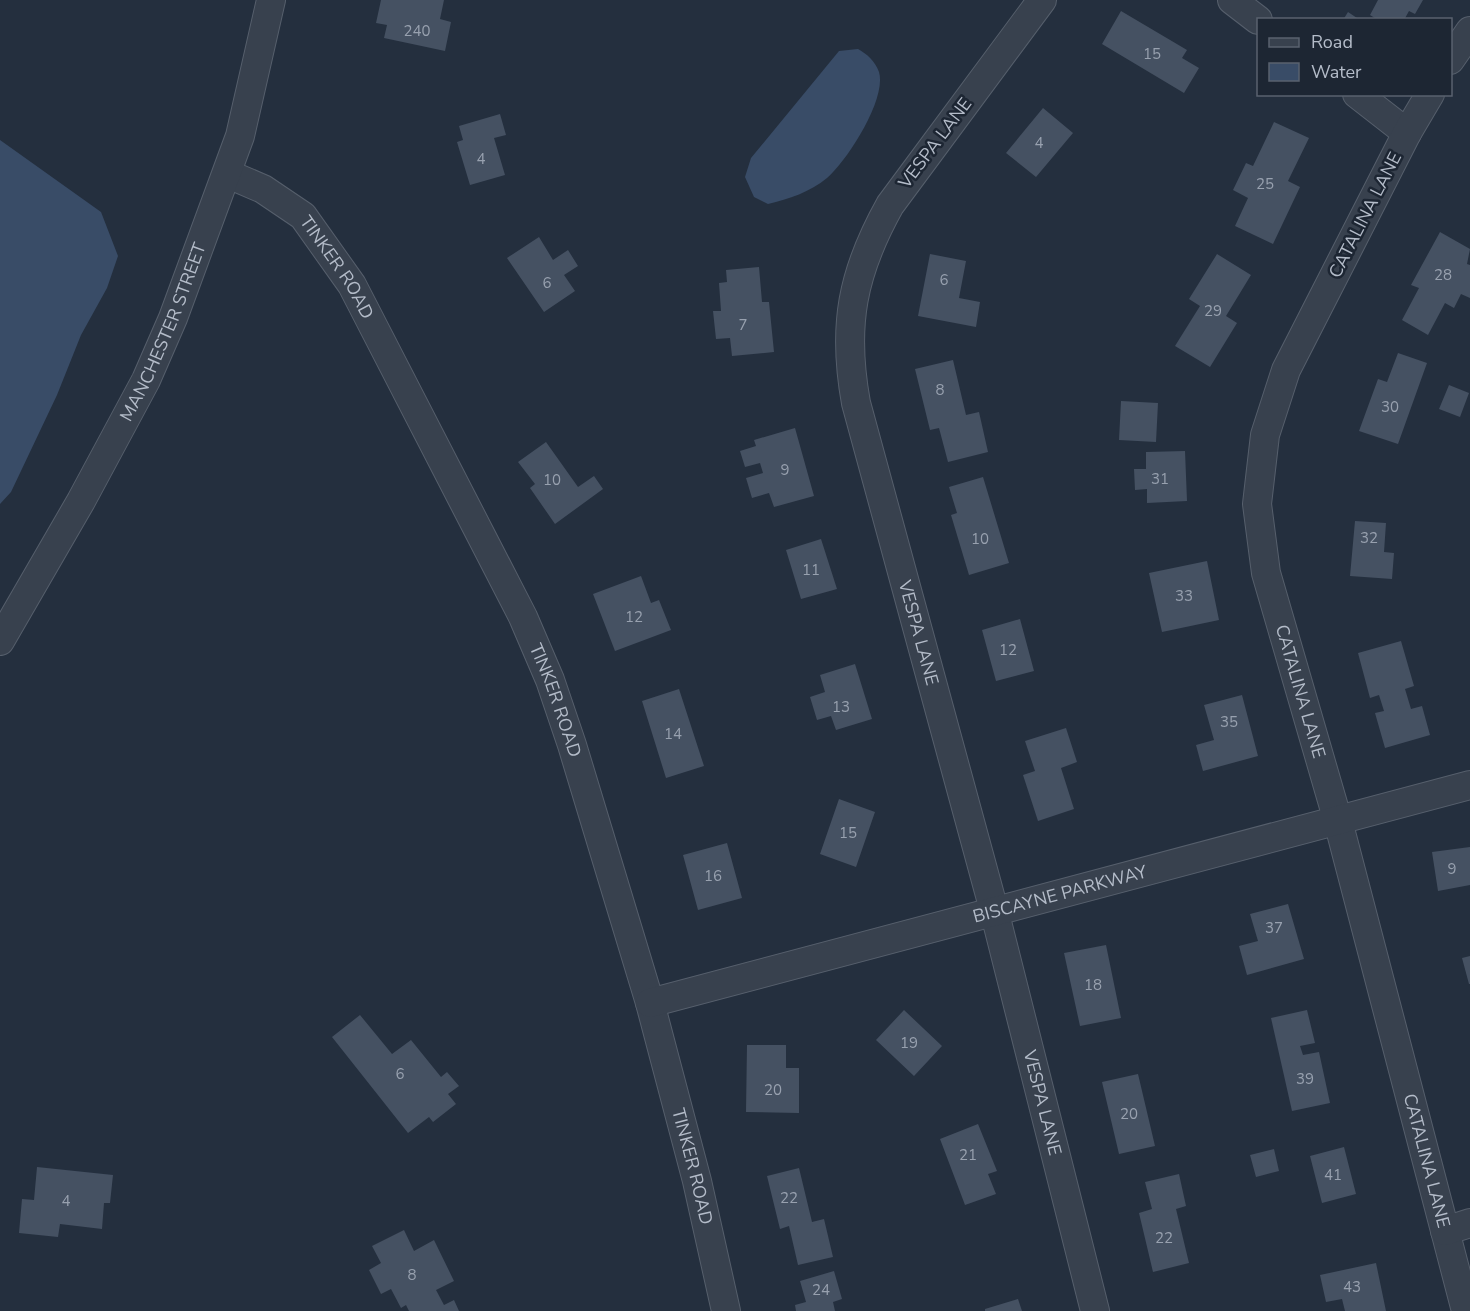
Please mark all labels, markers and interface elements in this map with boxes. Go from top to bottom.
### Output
legend [1257,18,1452,96]
house number: 240 [403,21,431,41]
text: Road [1311,30,1353,54]
house number: 15 [1143,44,1161,64]
text: Water [1311,60,1362,84]
street label: VESPA LANE [892,93,977,194]
house number: 4 [1034,133,1044,153]
street label: CATALINA LANE [1323,148,1407,282]
house number: 4 [476,149,486,169]
house number: 25 [1256,174,1274,194]
street label: TINKER ROAD [294,211,379,323]
street label: MANCHESTER STREET [114,239,212,425]
house number: 28 [1434,265,1452,285]
house number: 6 [939,270,949,290]
house number: 6 [542,273,552,293]
house number: 29 [1204,301,1222,321]
house number: 7 [738,315,748,335]
house number: 8 [935,380,945,400]
house number: 30 [1381,397,1399,417]
house number: 9 [780,460,790,480]
house number: 31 [1151,469,1169,489]
house number: 10 [543,470,561,490]
house number: 32 [1360,528,1378,548]
house number: 10 [971,529,989,549]
house number: 11 [802,560,820,580]
street label: VESPA LANE [892,576,944,688]
house number: 33 [1175,586,1193,606]
house number: 12 [625,607,643,627]
street label: CATALINA LANE [1270,622,1331,761]
street label: TINKER ROAD [524,640,587,760]
house number: 12 [999,640,1017,660]
house number: 13 [832,697,850,717]
house number: 35 [1220,712,1238,732]
house number: 14 [664,724,682,744]
house number: 15 [839,823,857,843]
street label: BISCAYNE PARKWAY [970,859,1150,929]
house number: 9 [1447,859,1457,879]
house number: 16 [704,866,722,886]
house number: 37 [1265,918,1283,938]
house number: 18 [1084,975,1102,995]
house number: 19 [900,1033,918,1053]
street label: VESPA LANE [1017,1046,1067,1158]
house number: 6 [395,1064,405,1084]
house number: 39 [1296,1069,1314,1089]
house number: 20 [764,1080,782,1100]
street label: CATALINA LANE [1398,1091,1456,1230]
house number: 20 [1120,1104,1138,1124]
street label: TINKER ROAD [666,1106,718,1227]
house number: 21 [959,1145,977,1165]
house number: 41 [1324,1165,1342,1185]
house number: 22 [780,1188,798,1208]
house number: 4 [61,1191,71,1211]
house number: 22 [1155,1228,1173,1248]
house number: 8 [407,1265,417,1285]
house number: 43 [1343,1277,1361,1297]
house number: 24 [812,1280,830,1300]

